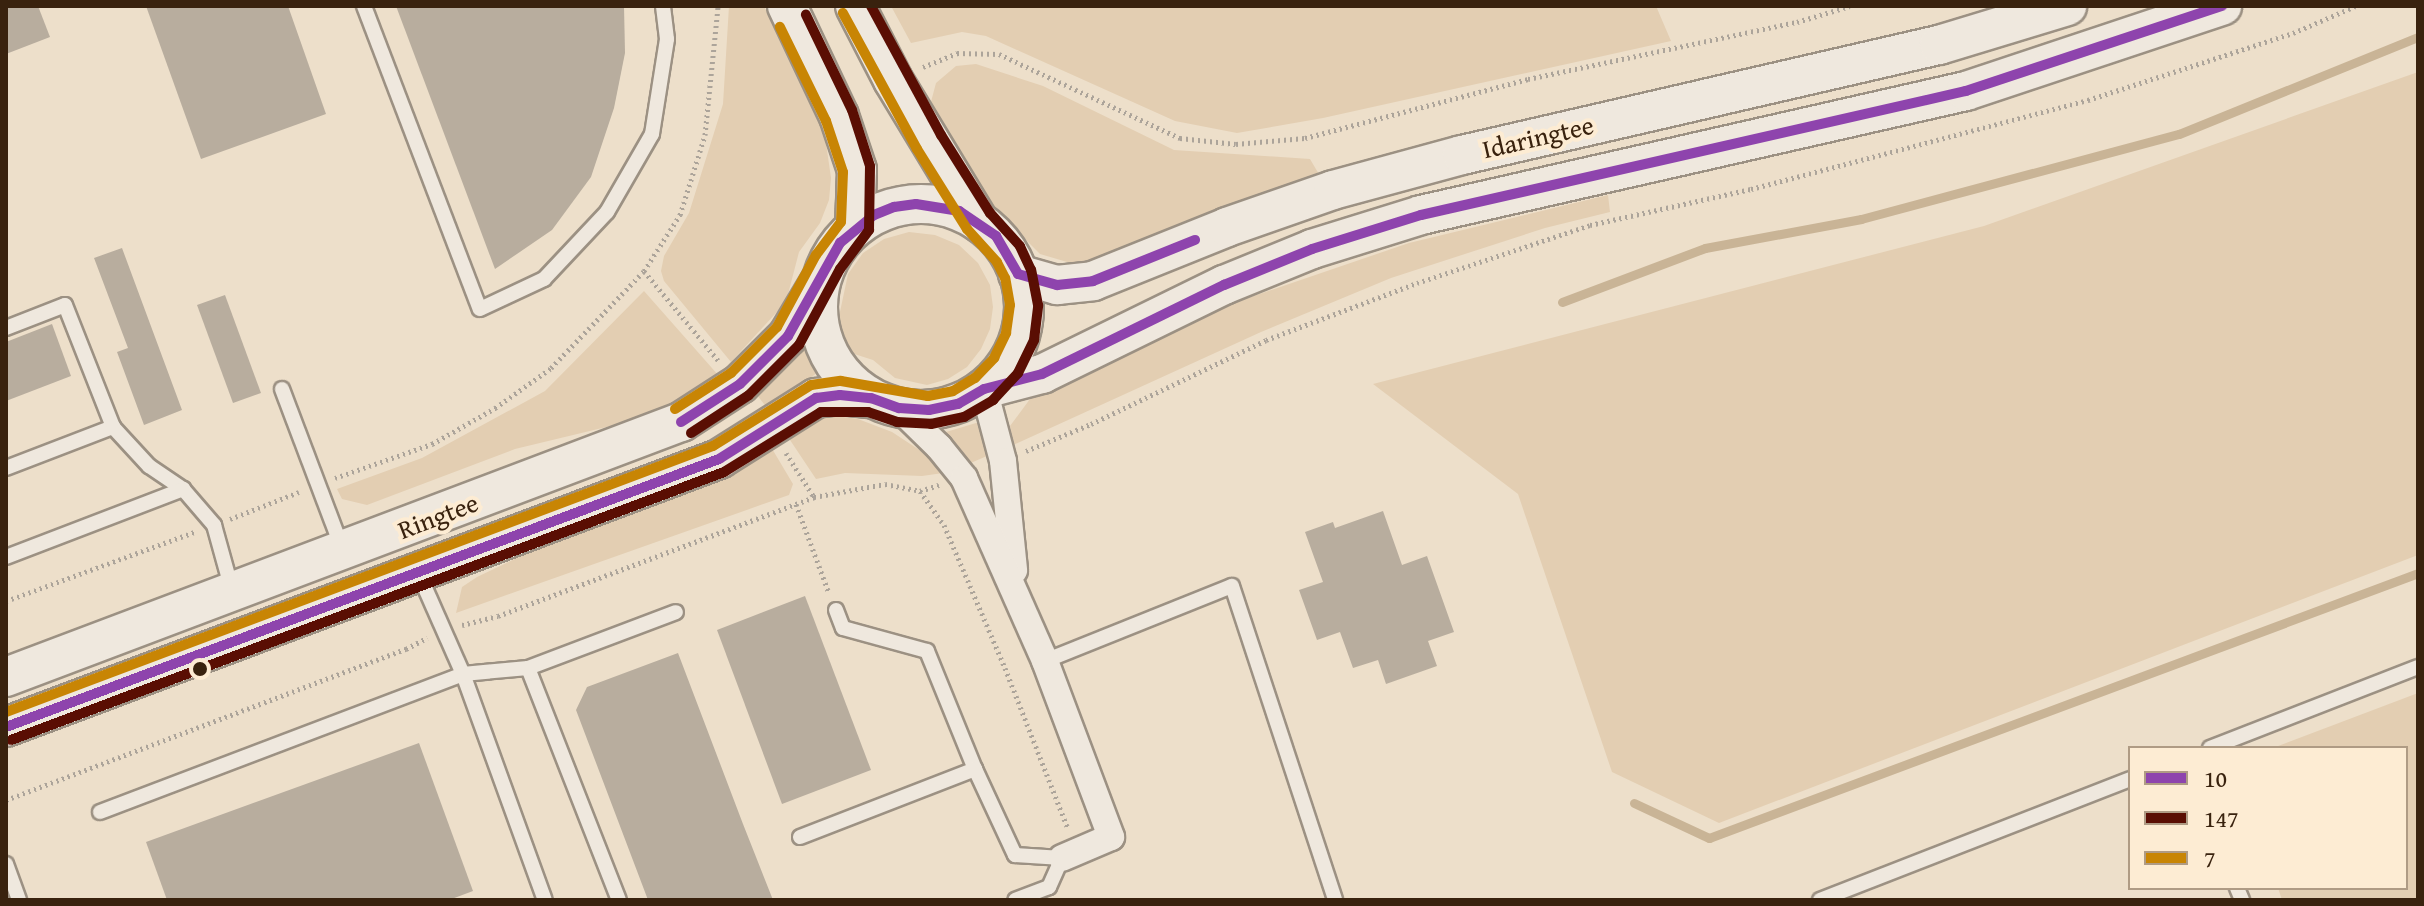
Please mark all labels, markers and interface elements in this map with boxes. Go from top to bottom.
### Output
street label: Idaringtee [1479,109,1597,165]
street label: Ringtee [393,486,483,546]
unlabelled marker [192,661,208,677]
legend [2128,746,2408,890]
text: 10 [2204,761,2227,796]
text: 147 [2204,801,2239,836]
text: 7 [2204,841,2216,876]

